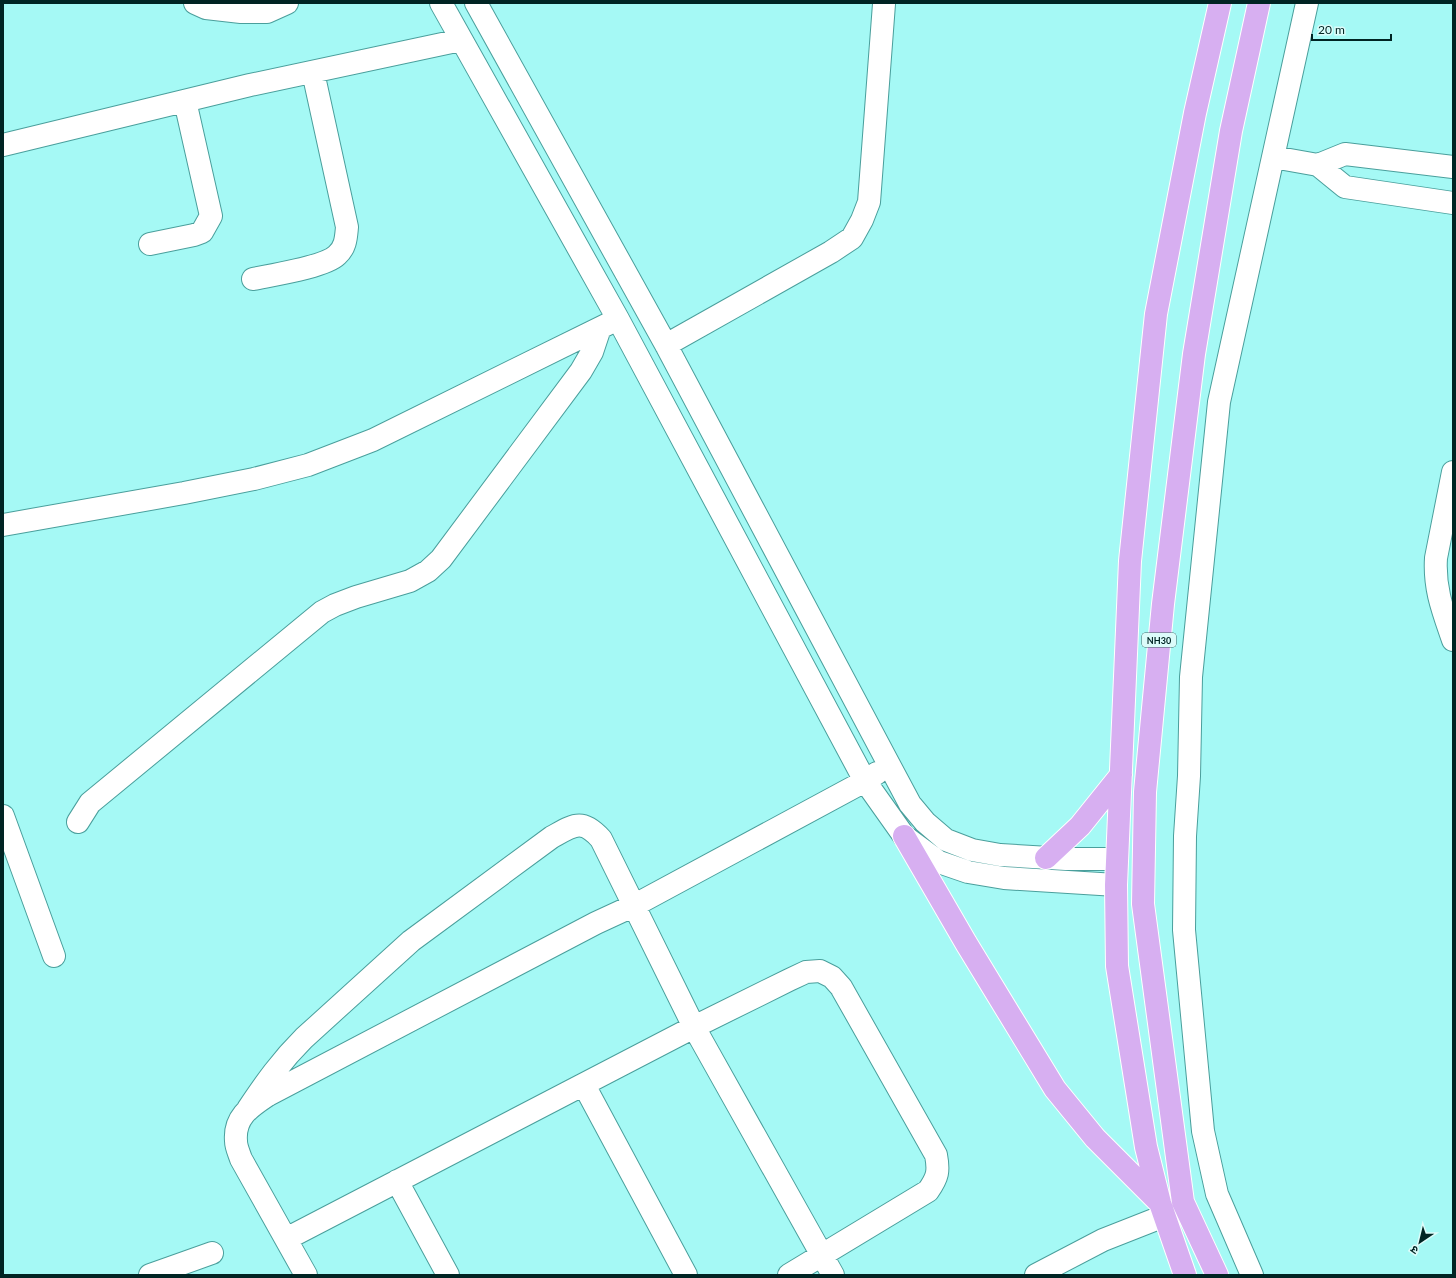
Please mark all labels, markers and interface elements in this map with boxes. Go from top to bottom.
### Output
scale bar [1312,16,1391,42]
text: 20 m [1318,22,1345,37]
road number: NH30 [1142,633,1176,647]
north arrow [1400,1222,1440,1262]
text: उ [1407,1243,1420,1258]

